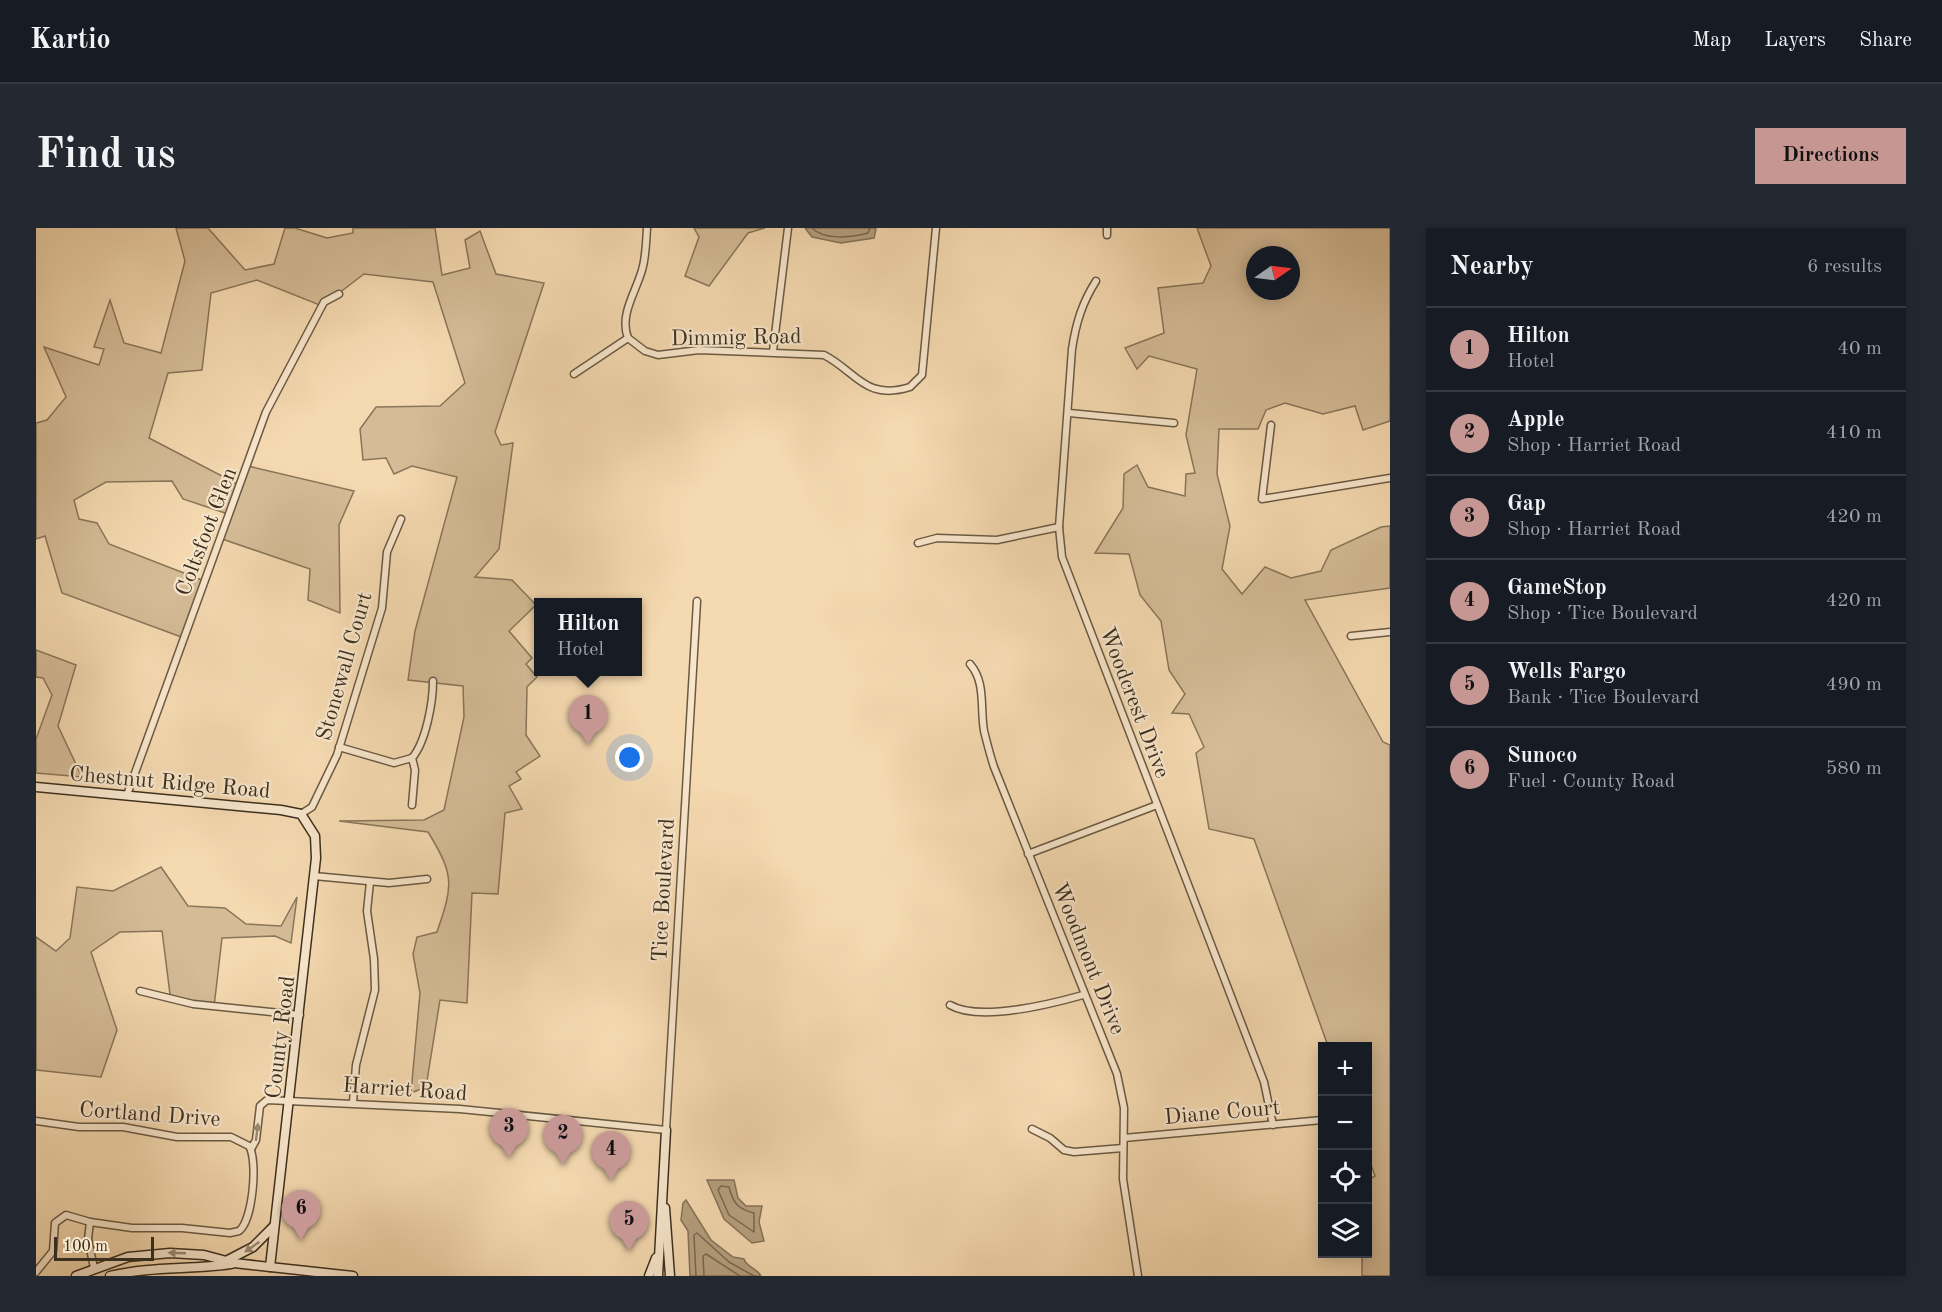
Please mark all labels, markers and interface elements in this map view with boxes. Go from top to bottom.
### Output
text: Kartio [30,27,111,55]
text: Map [1692,30,1731,51]
text: Layers [1764,30,1826,51]
text: Share [1859,30,1912,51]
button: Directions [1755,128,1906,184]
text: Find us [36,135,175,177]
north arrow [1246,246,1300,300]
text: Nearby [1450,254,1534,280]
text: 6 results [1807,257,1882,277]
text: Hilton [1507,325,1570,347]
street label: Dimmig Road [670,326,802,350]
text: 1 [1464,339,1475,359]
text: 40 m [1837,339,1882,359]
text: Hotel [1507,352,1554,372]
text: Apple [1507,409,1565,431]
text: 2 [1464,423,1475,443]
text: 410 m [1826,423,1882,443]
text: Shop · Harriet Road [1507,436,1681,456]
street label: Coltsfoot Glen [172,464,241,599]
text: Gap [1507,493,1546,515]
text: 3 [1464,507,1475,527]
text: 420 m [1826,507,1882,527]
text: Shop · Harriet Road [1507,520,1681,540]
text: GameStop [1507,577,1607,599]
street label: Stonewall Court [313,590,377,743]
text: 4 [1464,591,1475,611]
text: 420 m [1826,591,1882,611]
popup [534,598,642,676]
text: Shop · Tice Boulevard [1507,604,1698,624]
text: Hilton [557,613,619,635]
street label: Woodcrest Drive [1095,624,1173,781]
text: Hotel [557,640,604,660]
text: Wells Fargo [1507,661,1626,683]
text: 5 [1464,675,1475,695]
text: 490 m [1826,675,1882,695]
text: Bank · Tice Boulevard [1507,688,1699,708]
pin: 1 [568,696,608,745]
your location [615,743,644,772]
text: Sunoco [1507,745,1577,767]
text: 6 [1464,759,1475,779]
text: 580 m [1826,759,1882,779]
street label: Chestnut Ridge Road [68,763,271,803]
text: Fuel · County Road [1507,772,1675,792]
street label: Tice Boulevard [649,818,679,962]
street label: Woodmont Drive [1048,880,1129,1038]
street label: County Road [263,974,299,1100]
map controls [1318,1042,1372,1258]
button: + [1318,1042,1372,1096]
street label: Harriet Road [342,1075,468,1105]
button: − [1318,1096,1372,1150]
street label: Diane Court [1163,1097,1281,1129]
street label: Cortland Drive [78,1099,221,1131]
pin: 3 [490,1108,528,1158]
pin: 2 [544,1116,582,1165]
one-way arrow [252,1122,261,1141]
pin: 4 [592,1132,630,1181]
button: locate [1318,1150,1372,1204]
pin: 6 [282,1190,320,1240]
pin: 5 [610,1202,648,1251]
button: layers [1318,1204,1372,1258]
scale bar [54,1234,154,1262]
text: 100 m [63,1239,108,1255]
one-way arrow [245,1241,261,1253]
one-way arrow [168,1248,187,1258]

